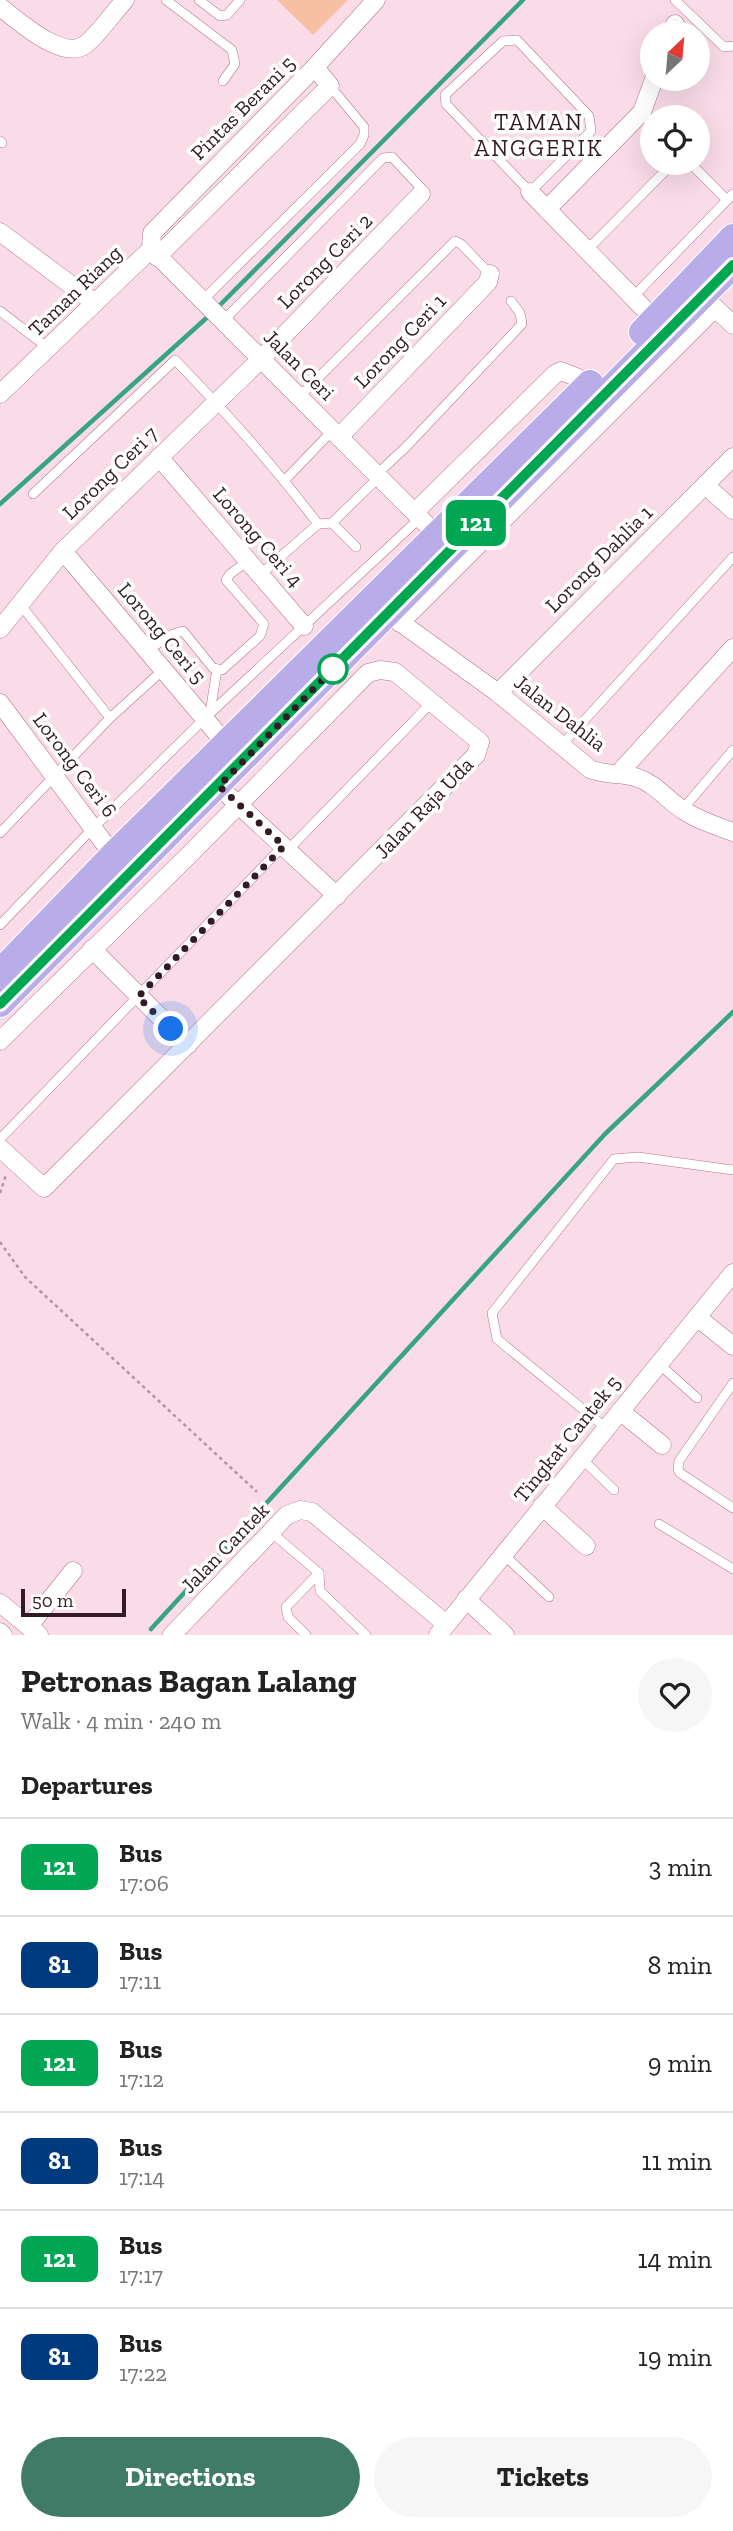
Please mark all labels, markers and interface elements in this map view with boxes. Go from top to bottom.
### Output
north arrow [640,21,710,91]
map controls [640,21,710,175]
street label: Pintas Berani 5 [185,50,300,165]
button: locate [640,105,710,175]
district label: TAMAN ANGGERIK [474,108,604,162]
street label: Lorong Ceri 2 [272,208,377,313]
street label: Taman Riang [23,240,127,341]
street label: Lorong Ceri 1 [349,288,451,393]
street label: Jalan Ceri [259,324,340,405]
street label: Lorong Ceri 7 [57,421,163,524]
street label: Lorong Ceri 4 [208,482,309,592]
line badge: 121 [436,500,516,546]
street label: Lorong Dahlia 1 [540,500,657,617]
text: 121 [460,508,492,537]
street label: Lorong Ceri 5 [113,577,212,688]
unlabelled marker [318,654,348,684]
street label: Jalan Dahlia [509,669,611,756]
street label: Lorong Ceri 6 [28,708,123,822]
street label: Jalan Raja Uda [369,752,479,864]
your location [153,1011,188,1046]
street label: Tingkat Cantek 5 [508,1370,625,1507]
street label: Jalan Cantek [175,1497,274,1598]
scale bar [21,1586,126,1618]
text: 50 m [32,1589,73,1612]
button: heart [638,1658,712,1732]
text: Petronas Bagan Lalang [21,1661,357,1700]
text: Walk · 4 min · 240 m [21,1707,221,1735]
text: Departures [21,1769,153,1801]
text: Bus [119,1837,162,1869]
text: 3 min [649,1851,712,1883]
text: 121 [43,1852,76,1881]
text: 17:06 [119,1869,169,1897]
text: Bus [119,1935,162,1967]
text: 8 min [647,1949,712,1981]
text: 81 [48,1950,71,1979]
text: 17:11 [119,1967,161,1995]
text: Bus [119,2033,162,2065]
text: 9 min [648,2047,712,2079]
text: 121 [43,2048,76,2077]
text: 17:12 [119,2065,164,2093]
text: Bus [119,2131,162,2163]
text: 11 min [641,2145,712,2177]
text: 81 [48,2146,71,2175]
text: 17:14 [119,2163,165,2191]
text: Bus [119,2229,162,2261]
text: 14 min [637,2243,712,2275]
text: 121 [43,2244,76,2273]
text: 17:17 [119,2261,163,2289]
text: Bus [119,2327,162,2359]
text: 19 min [638,2341,712,2373]
text: 81 [48,2342,71,2371]
text: 17:22 [119,2359,167,2387]
button: Directions [21,2437,360,2517]
button: Tickets [374,2437,712,2517]

